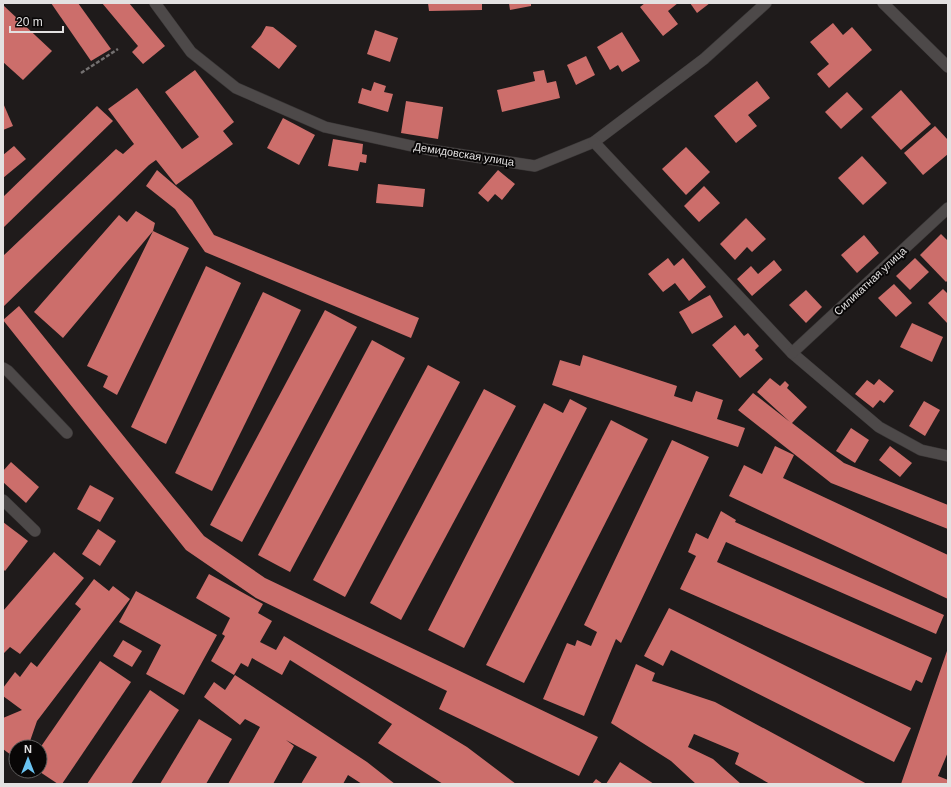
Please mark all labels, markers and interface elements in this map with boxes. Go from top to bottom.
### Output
scale bar [10,8,63,34]
text: 20 m [16,15,43,29]
street label: Демидовская улица [413,140,516,168]
street label: Силикатная улица [832,244,909,317]
north arrow [8,739,48,779]
text: N [24,743,32,755]

